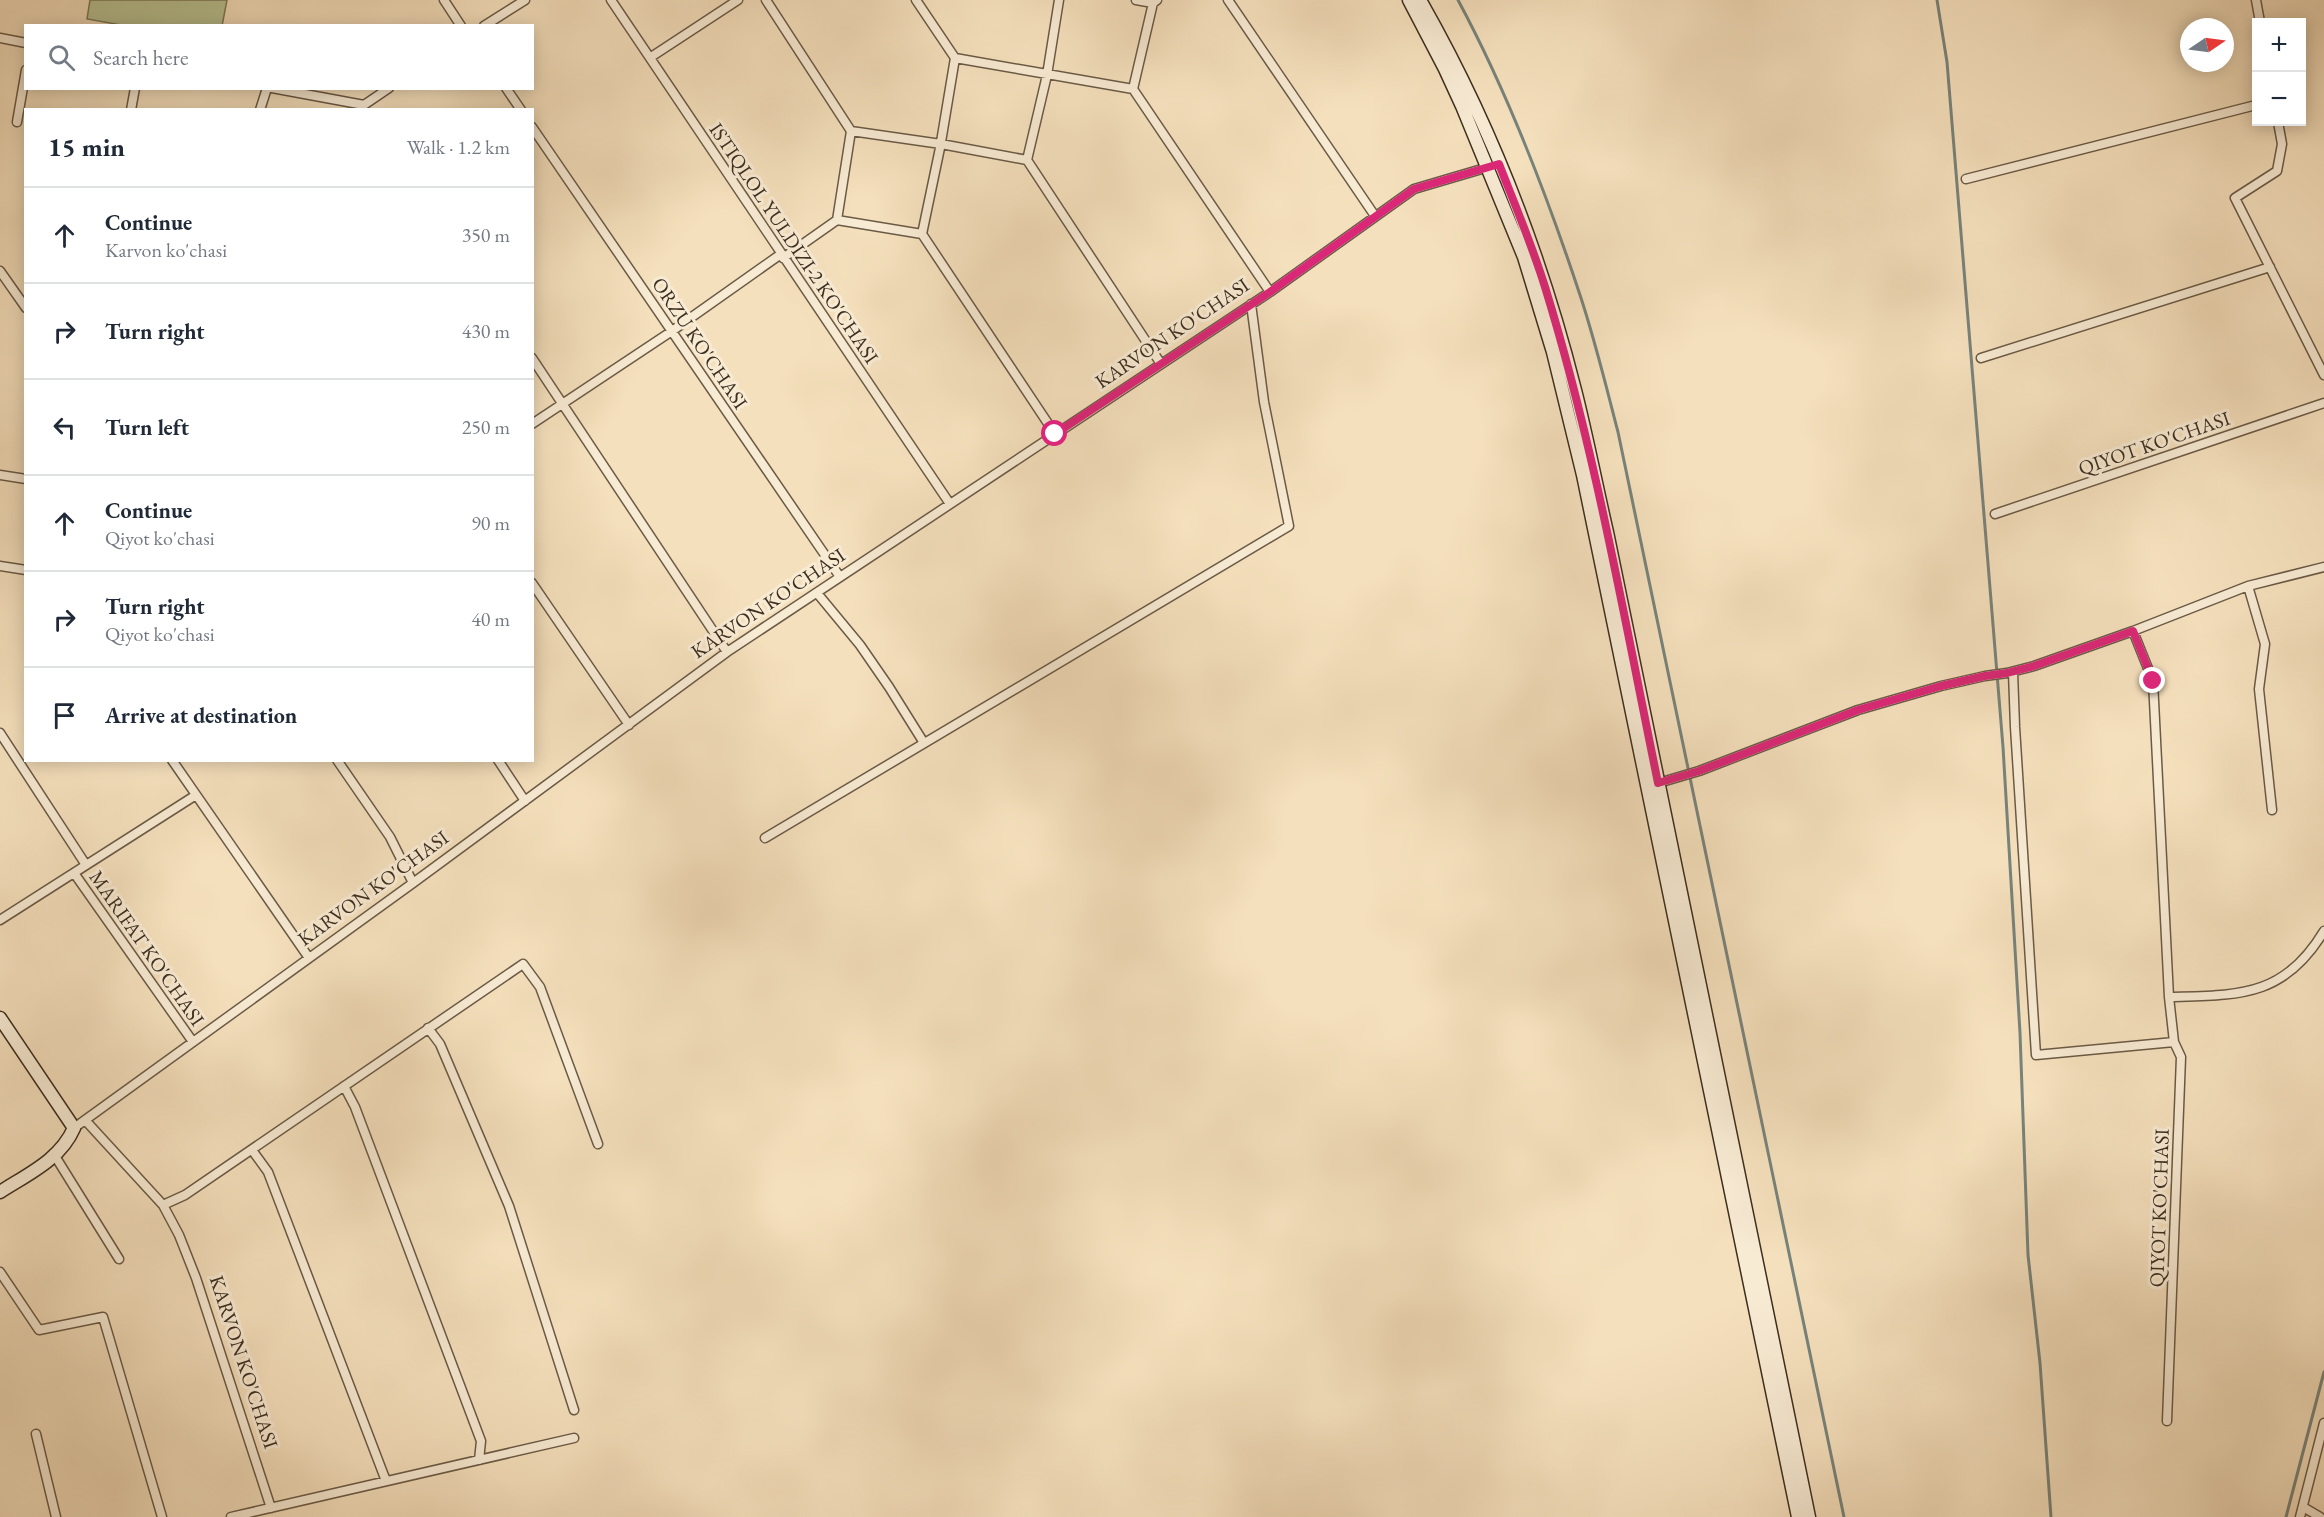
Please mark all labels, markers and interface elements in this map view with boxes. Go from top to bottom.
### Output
north arrow [2180,18,2234,72]
map controls [2252,18,2306,126]
button: + [2252,18,2306,72]
search box [24,24,534,90]
icon: search [45,41,78,74]
text: Search here [93,43,188,72]
button: − [2252,72,2306,126]
street label: ISTIQLOL YULDIZI-2 KO'CHASI [703,117,885,369]
text: 15 min [48,130,125,164]
text: Walk · 1.2 km [407,134,510,160]
text: Continue [105,208,192,237]
icon: ahead [48,219,81,252]
text: 350 m [462,222,510,248]
text: Karvon ko'chasi [105,237,227,263]
street label: ORZU KO'CHASI [646,272,754,414]
street label: KARVON KO'CHASI [1090,272,1254,394]
icon: right [48,315,81,348]
text: Turn right [105,317,204,346]
text: 430 m [462,318,510,344]
street label: QIYOT KO'CHASI [2075,405,2233,481]
icon: left [48,411,81,444]
text: Turn left [105,413,189,442]
text: 250 m [462,414,510,440]
route start [1041,420,1067,446]
text: Continue [105,496,192,525]
icon: ahead [48,507,81,540]
text: 90 m [471,510,510,536]
text: Qiyot ko'chasi [105,525,215,551]
street label: KARVON KO'CHASI [686,542,850,664]
text: Turn right [105,592,204,621]
icon: right [48,603,81,636]
text: 40 m [471,606,510,632]
text: Qiyot ko'chasi [105,621,215,647]
route end [2139,667,2165,693]
icon: arrive [48,699,81,732]
text: Arrive at destination [105,701,297,730]
street label: KARVON KO'CHASI [292,824,454,952]
street label: MARIFAT KO'CHASI [84,865,211,1031]
street label: QIYOT KO'CHASI [2143,1128,2175,1288]
street label: KARVON KO'CHASI [204,1272,284,1452]

